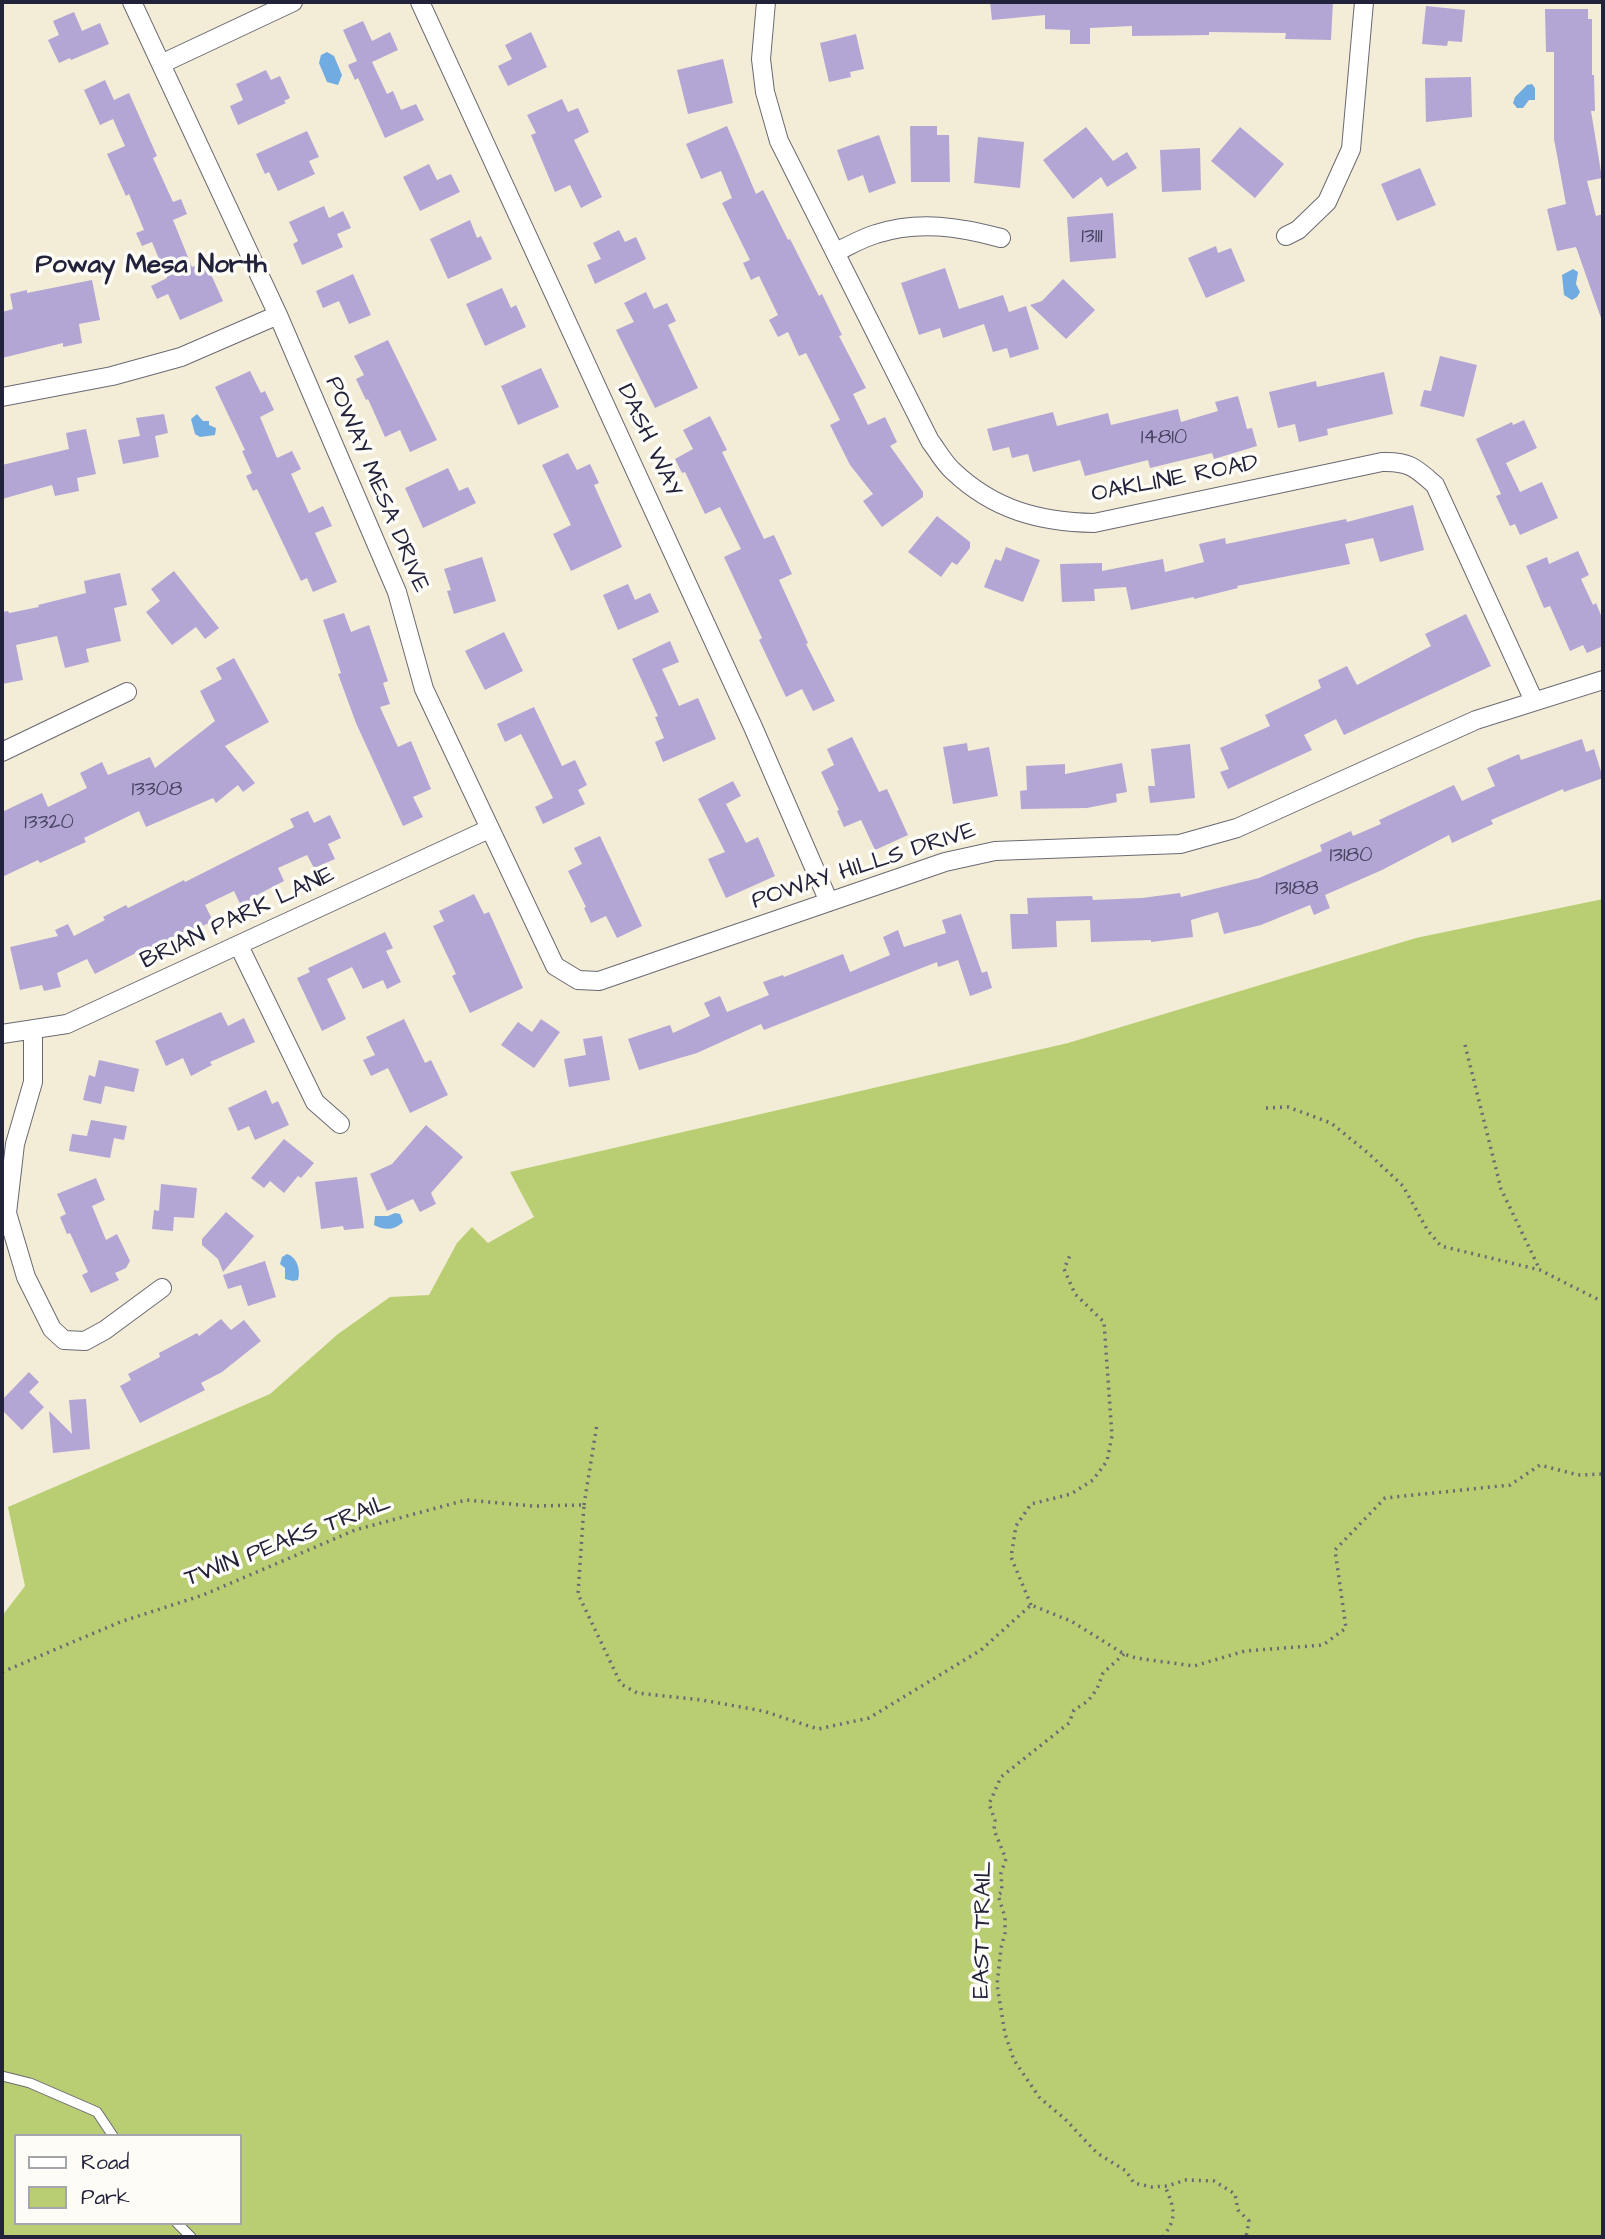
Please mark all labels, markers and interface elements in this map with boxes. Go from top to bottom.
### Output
house number: 13111 [1081,225,1103,251]
district label: Poway Mesa North [35,251,267,283]
street label: POWAY MESA DRIVE [317,373,435,597]
street label: DASH WAY [609,380,687,502]
house number: 14810 [1141,426,1187,452]
street label: OAKLINE ROAD [1089,450,1261,510]
house number: 13308 [132,778,182,804]
house number: 13320 [24,811,74,837]
street label: POWAY HILLS DRIVE [748,817,980,917]
house number: 13180 [1330,844,1372,870]
street label: BRIAN PARK LANE [136,861,340,977]
house number: 13188 [1275,877,1319,903]
street label: TWIN PEAKS TRAIL [181,1490,395,1594]
street label: EAST TRAIL [968,1861,1000,1999]
legend [14,2134,242,2225]
text: Road [81,2148,129,2177]
text: Park [81,2183,130,2212]

